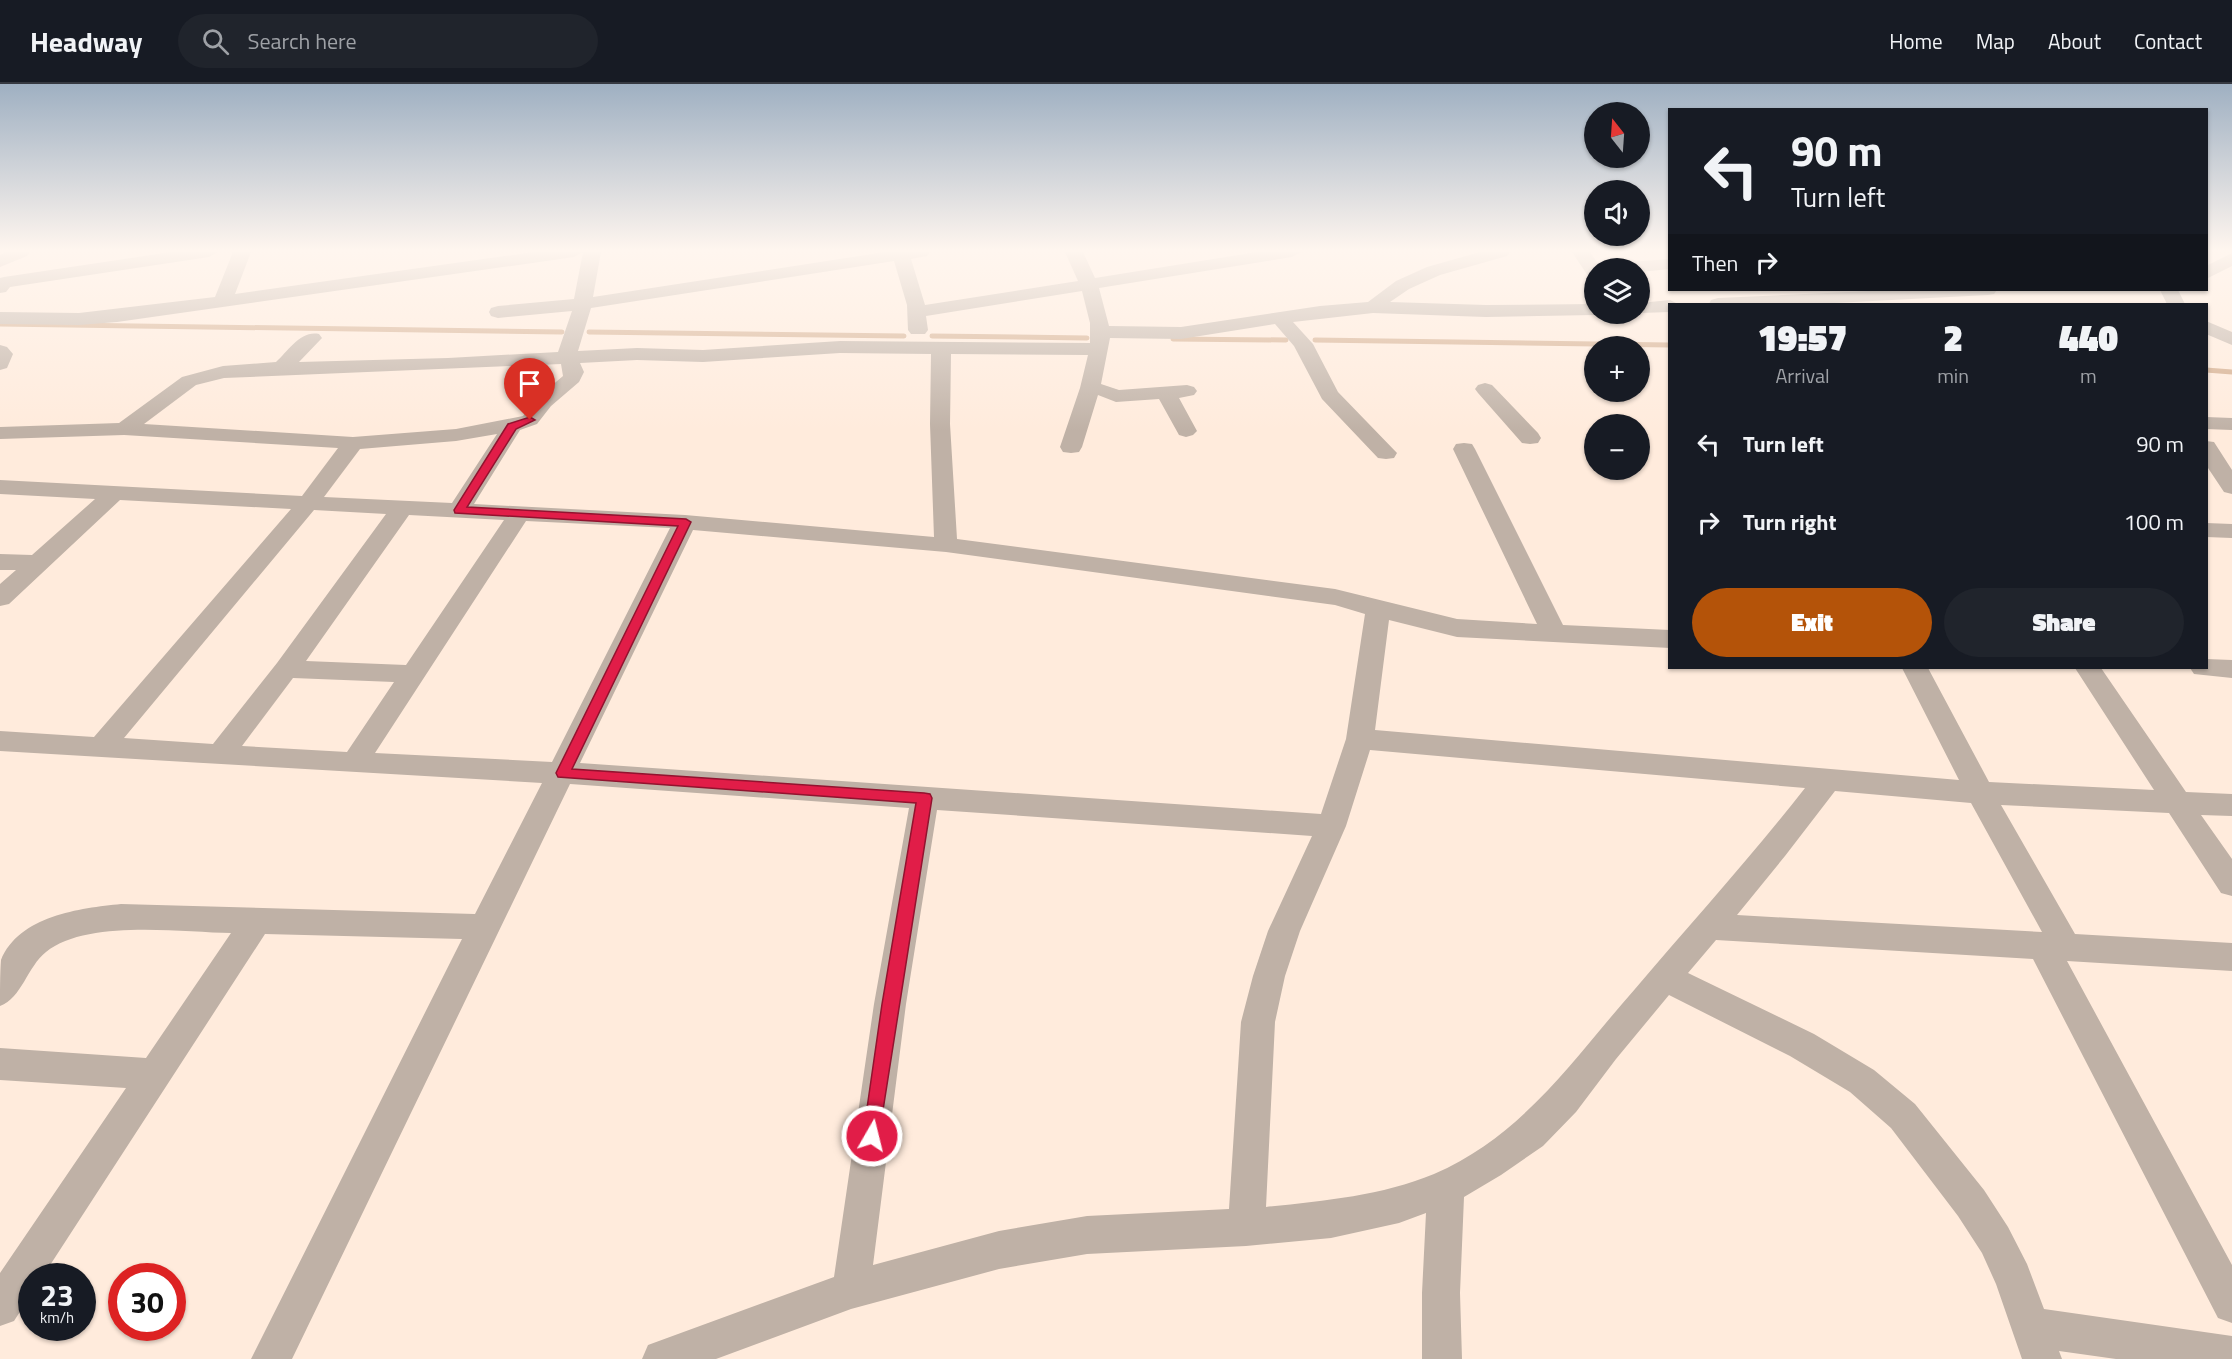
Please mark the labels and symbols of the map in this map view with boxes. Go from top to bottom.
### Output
north arrow [1584,102,1650,168]
pin [504,358,555,420]
position arrow [840,1104,904,1168]
speed limit sign: 30 [108,1263,186,1341]

